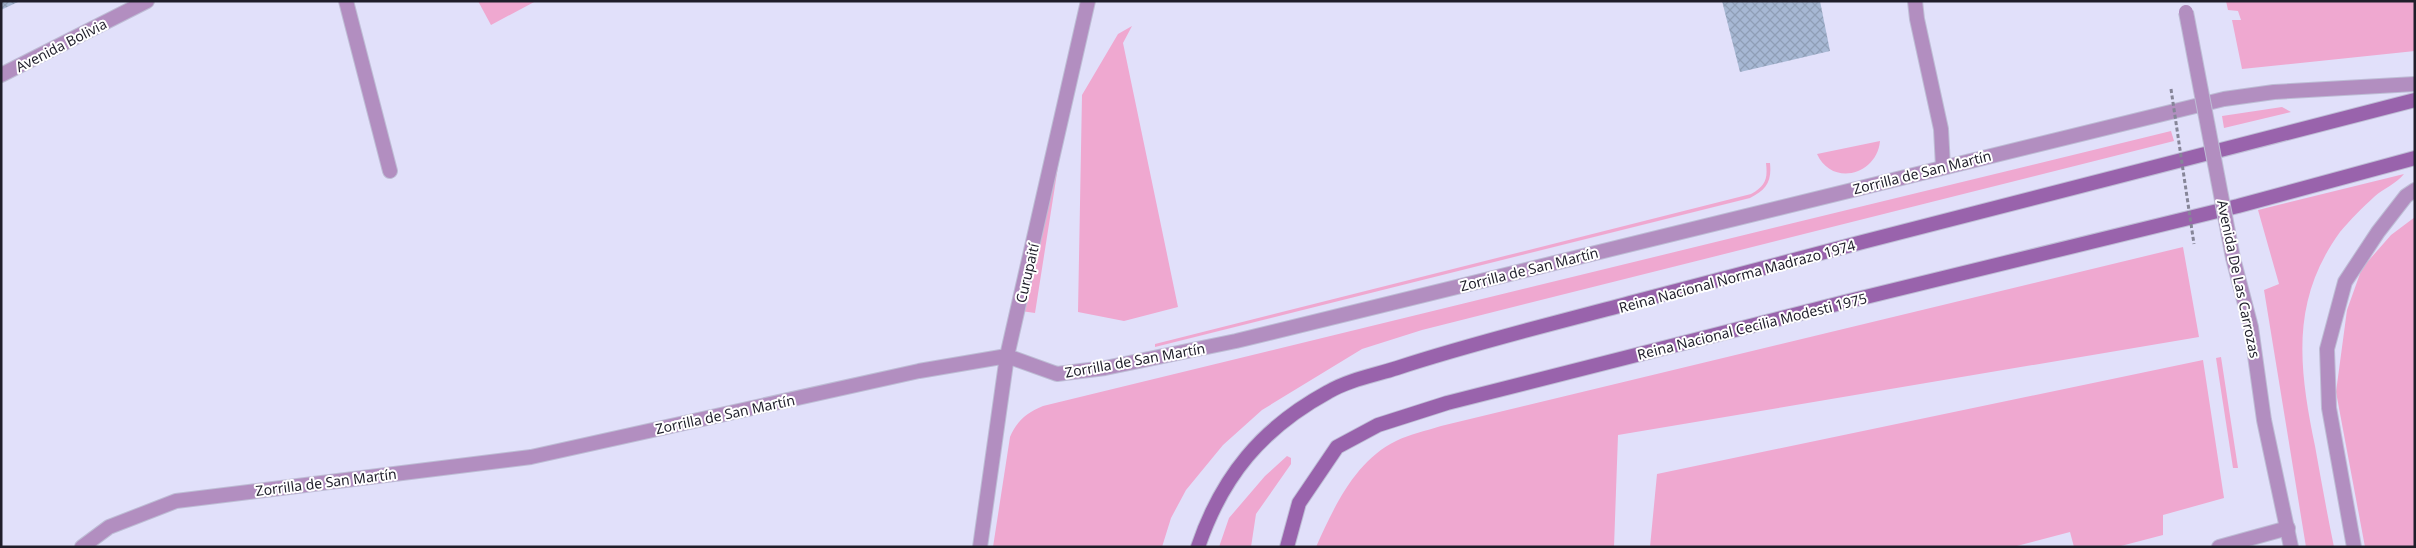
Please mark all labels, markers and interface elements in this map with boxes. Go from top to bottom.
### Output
street label: Avenida Bolivia [12,14,110,76]
street label: Zorrilla de San Martín [1851,146,1993,198]
street label: Avenida De Las Carrozas [2213,198,2265,360]
street label: Reina Nacional Norma Madrazo 1974 [1617,235,1857,317]
street label: Curupaití [1011,241,1043,305]
street label: Zorrilla de San Martín [1458,243,1600,295]
street label: Reina Nacional Cecilia Modesti 1975 [1635,288,1869,364]
street label: Zorrilla de San Martín [1063,338,1207,382]
street label: Zorrilla de San Martín [654,390,796,438]
street label: Zorrilla de San Martín [254,464,398,500]

